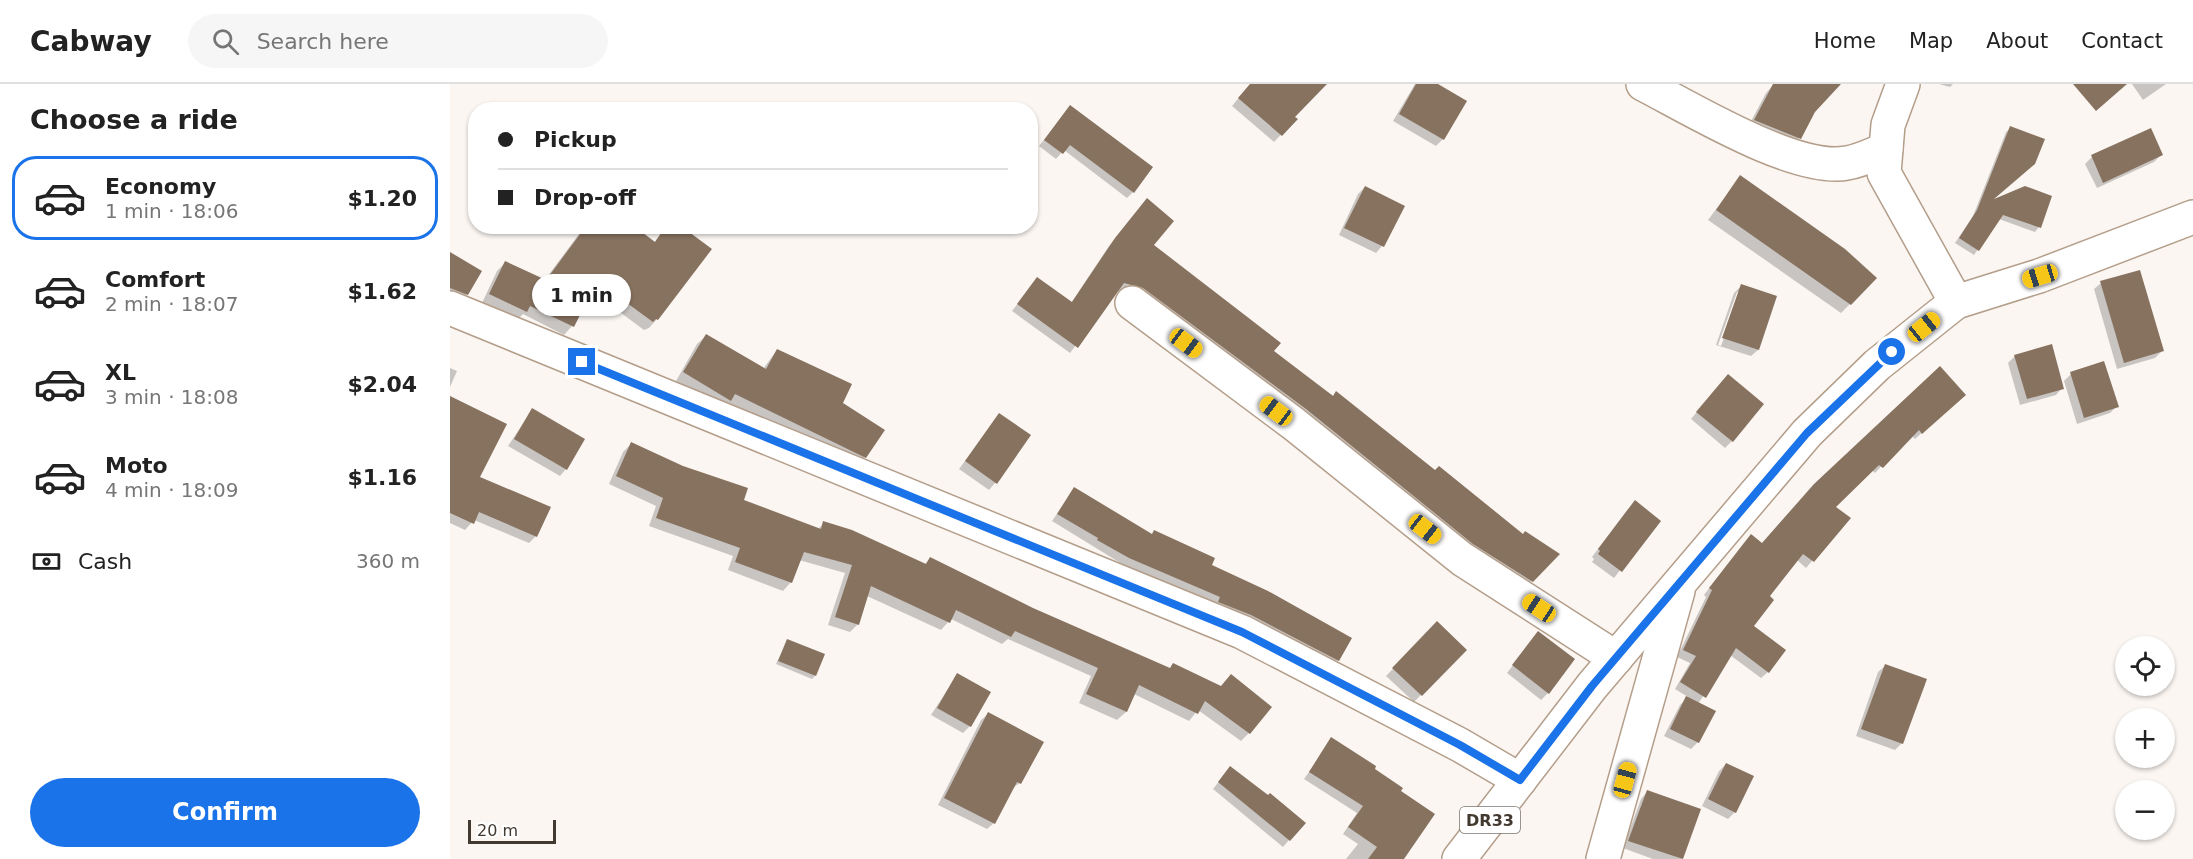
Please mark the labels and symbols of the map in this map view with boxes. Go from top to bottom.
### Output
car [2020,262,2060,290]
callout: 1 min [532,275,632,317]
car [1904,309,1944,345]
car [1166,325,1206,361]
route start [1878,338,1905,365]
route end [568,348,595,375]
car [1256,393,1296,429]
car [1405,511,1445,547]
car [1519,591,1559,625]
car [1612,760,1638,800]
road number: DR33 [1460,807,1520,833]
scale bar [468,817,556,844]

